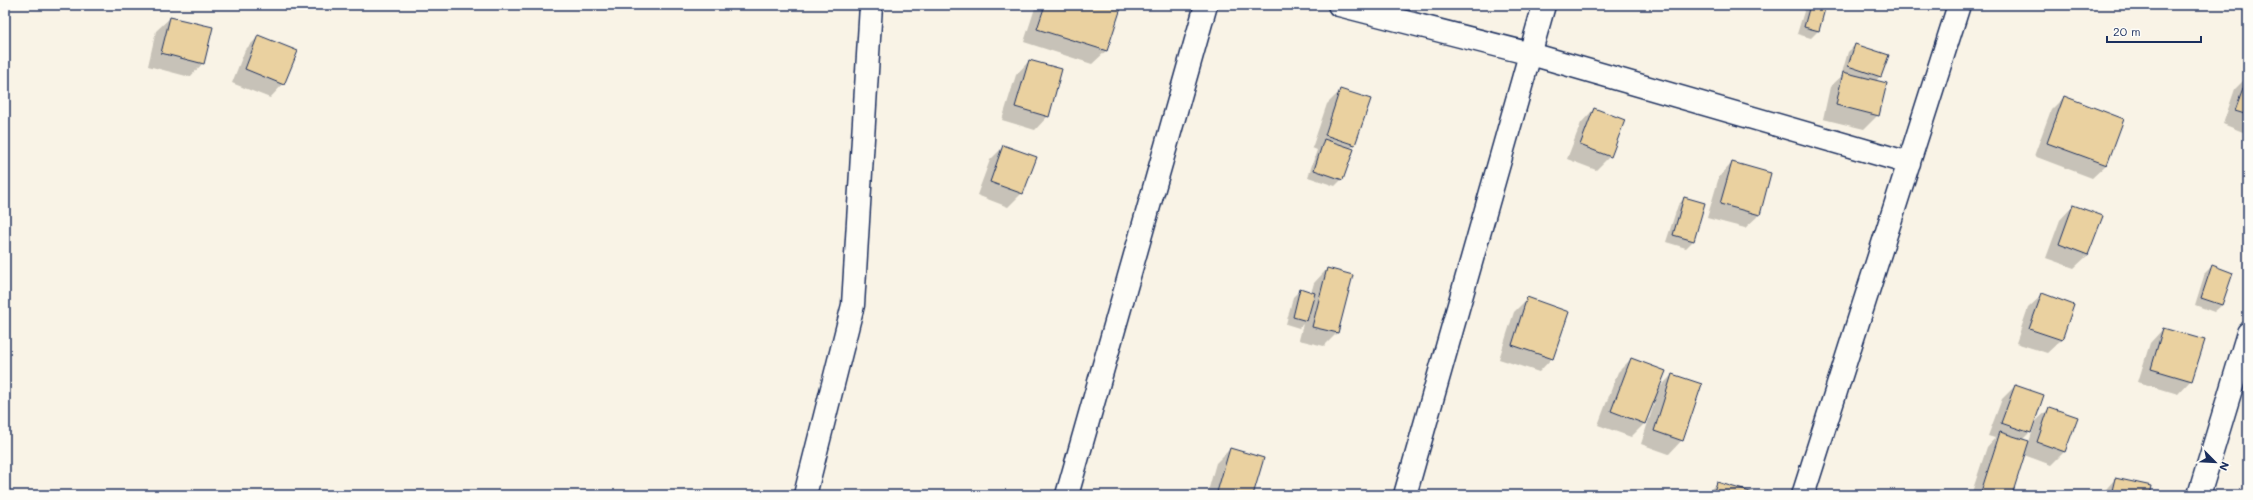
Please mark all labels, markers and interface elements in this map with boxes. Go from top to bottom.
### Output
scale bar [2107,18,2201,44]
text: 20 m [2113,23,2141,39]
north arrow [2195,442,2235,482]
text: N [2216,459,2233,473]

